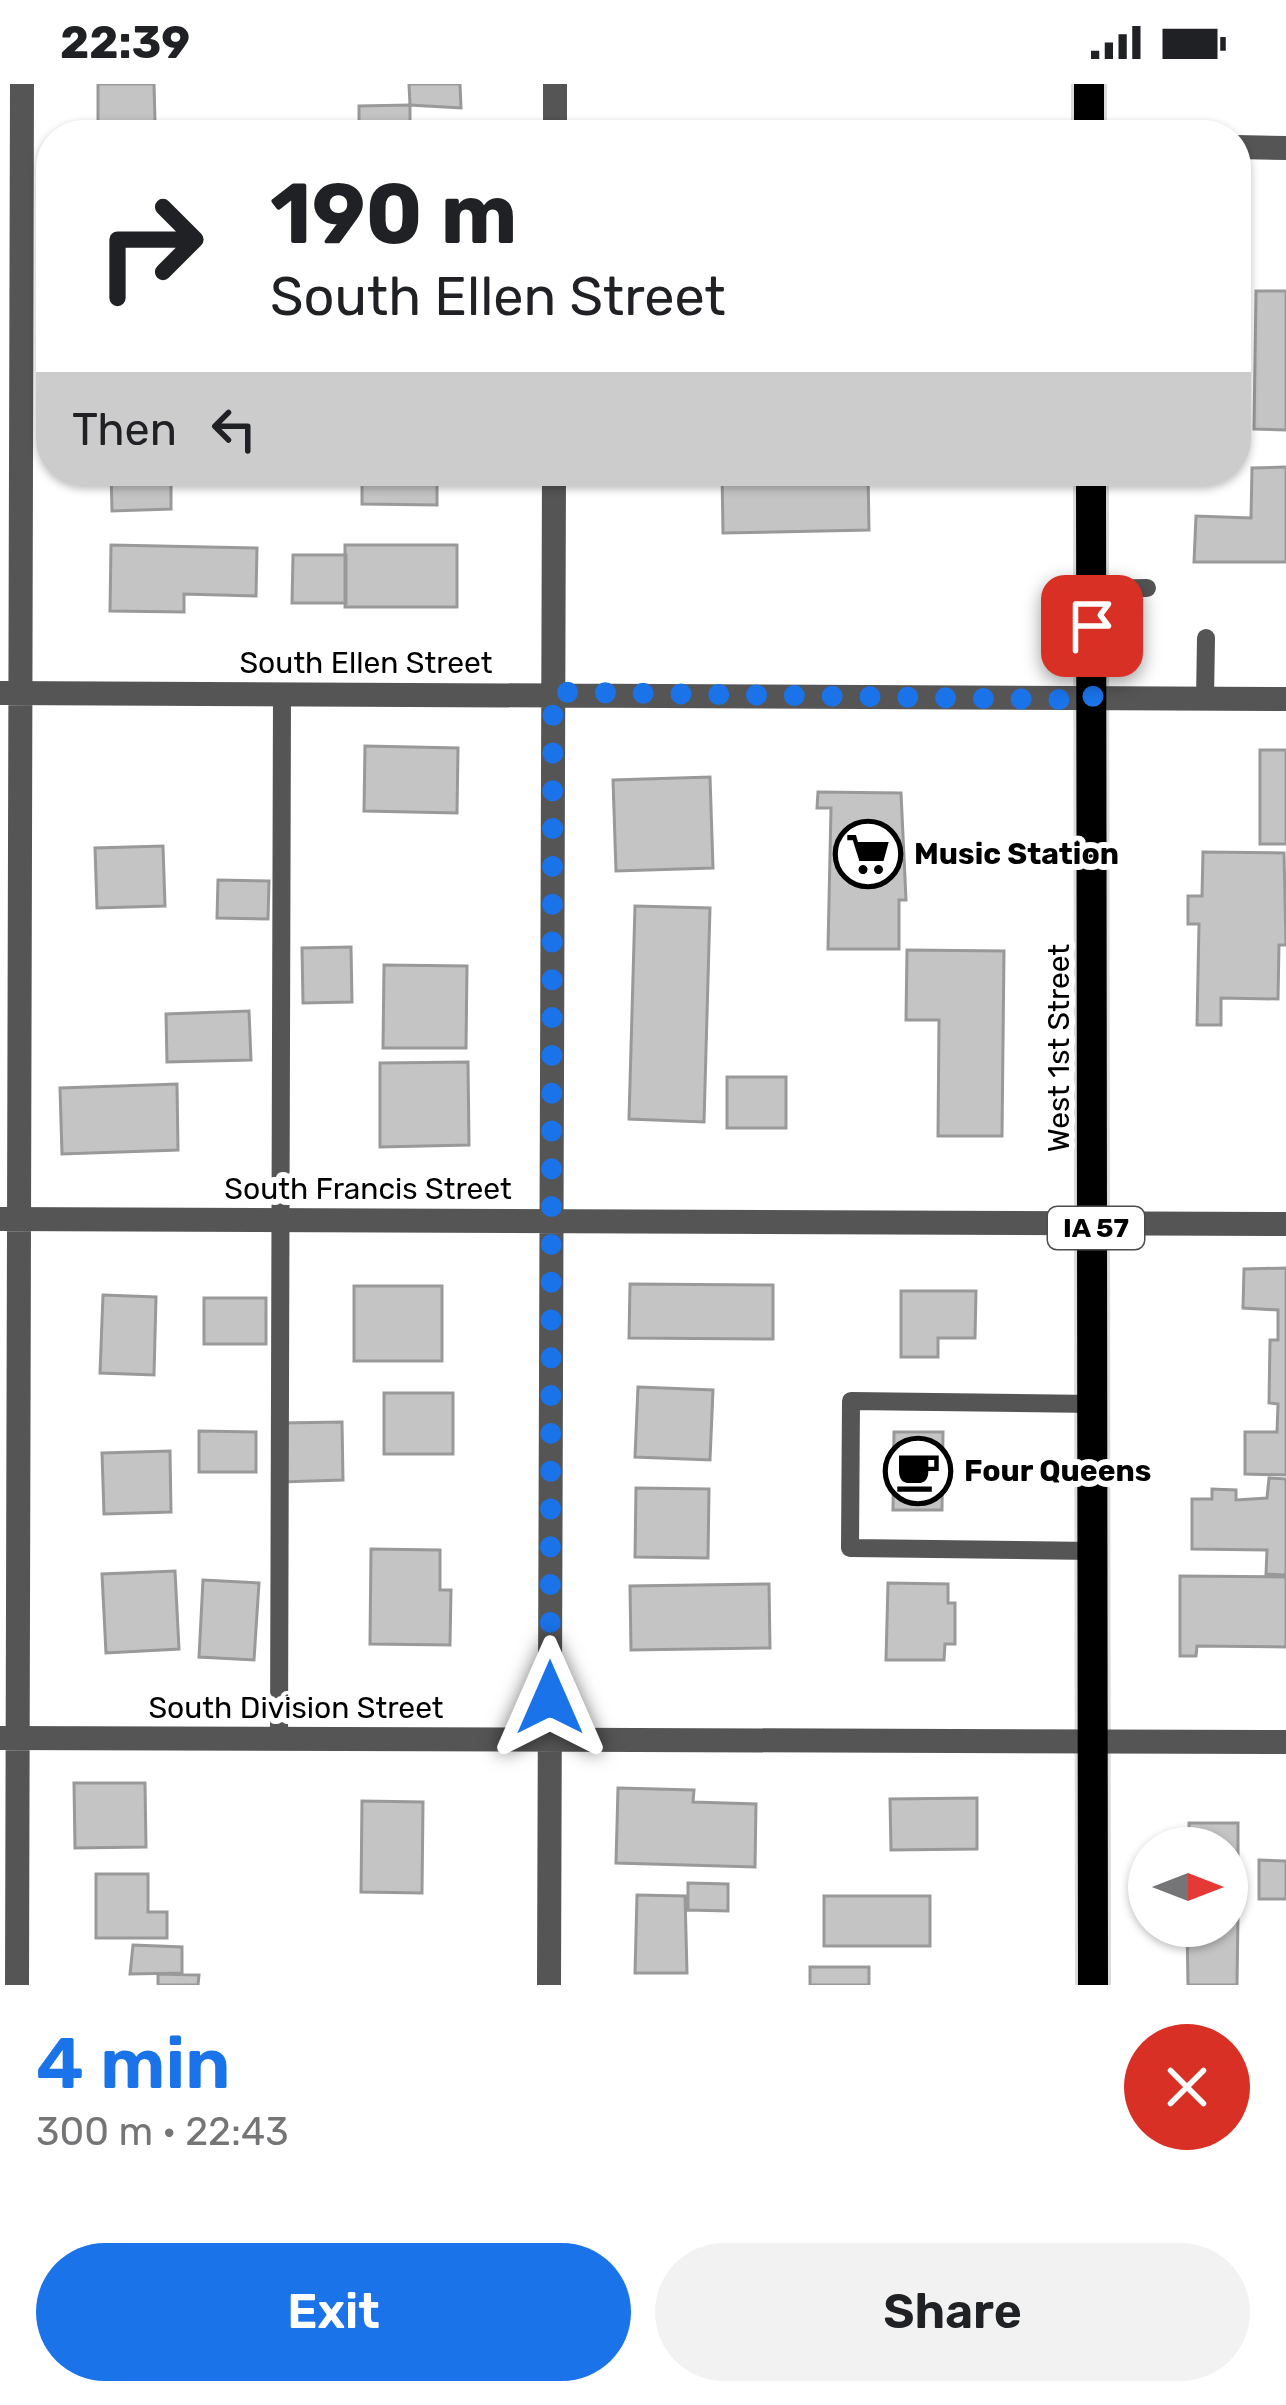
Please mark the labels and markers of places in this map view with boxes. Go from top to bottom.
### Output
pin [1041,575,1143,677]
supermarket icon: Music Station [833,819,903,889]
place label: Music Station [914,836,1119,872]
cafe icon: Four Queens [883,1436,953,1506]
place label: Four Queens [964,1453,1151,1489]

